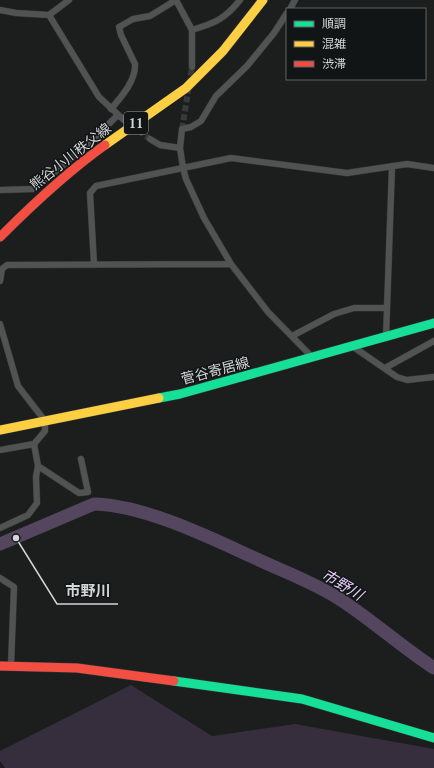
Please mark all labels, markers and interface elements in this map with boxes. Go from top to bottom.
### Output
legend [286,8,426,80]
text: 順調 [322,16,346,31]
text: 混雑 [322,36,346,51]
text: 渋滞 [322,56,346,71]
road number: 11 [124,112,148,134]
street label: 熊谷小川秩父線 [26,118,114,194]
street label: 菅谷寄居線 [179,352,251,388]
water label: 市野川 [319,564,369,605]
callout: 市野川 [57,577,118,604]
text: 市野川 [65,580,111,600]

